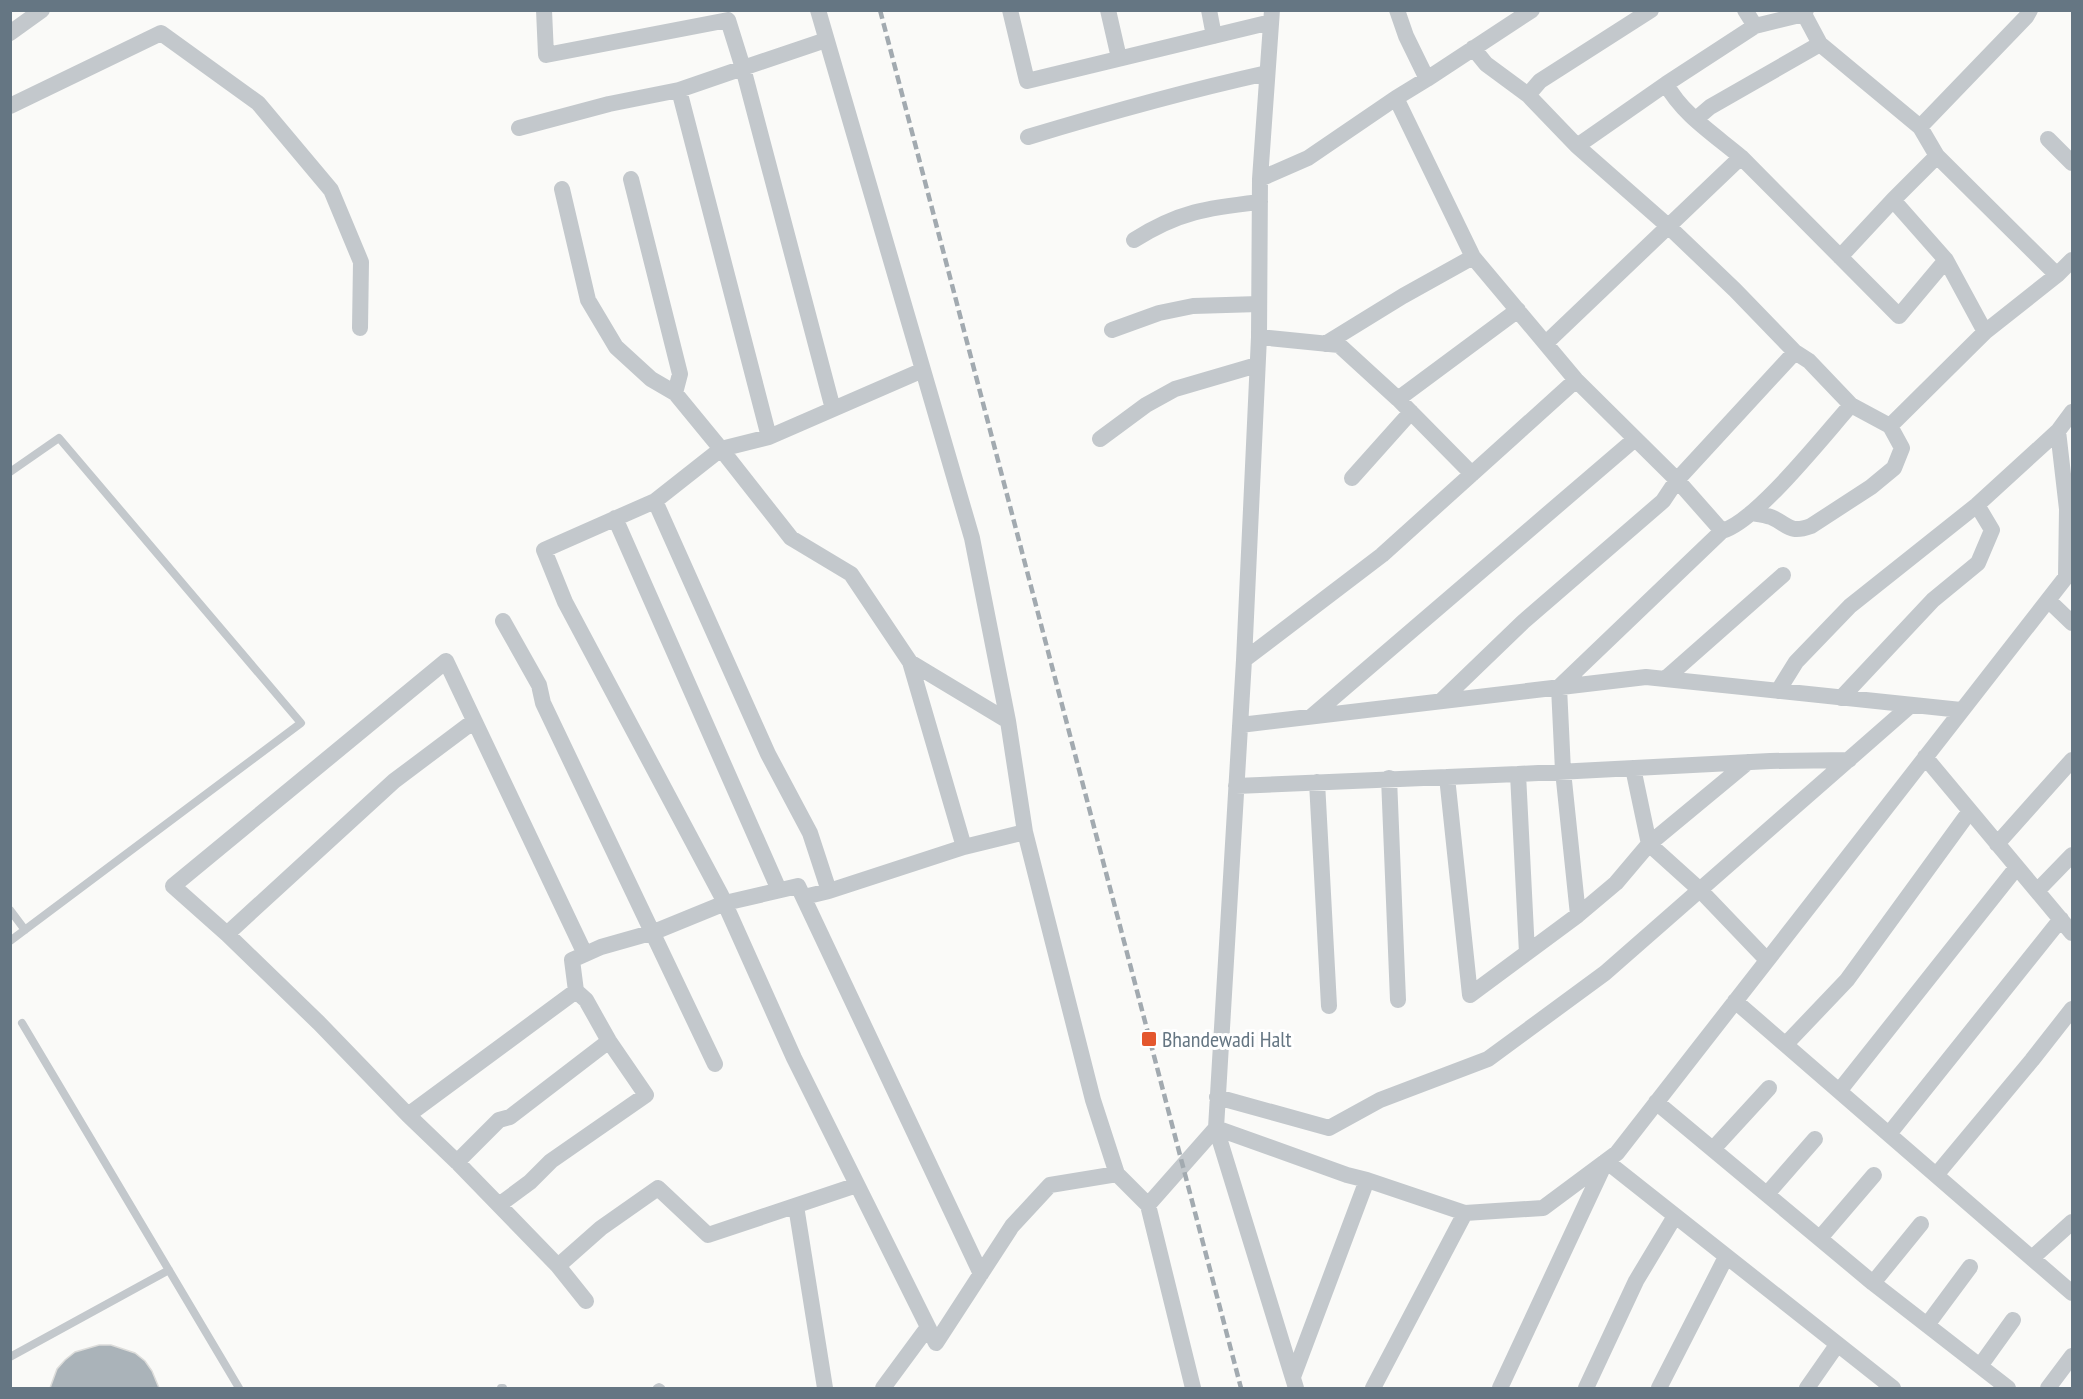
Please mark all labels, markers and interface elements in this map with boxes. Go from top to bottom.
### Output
place label: Bhandewadi Halt [1162,1025,1291,1053]
marker: Bhandewadi Halt [1140,1030,1158,1048]

